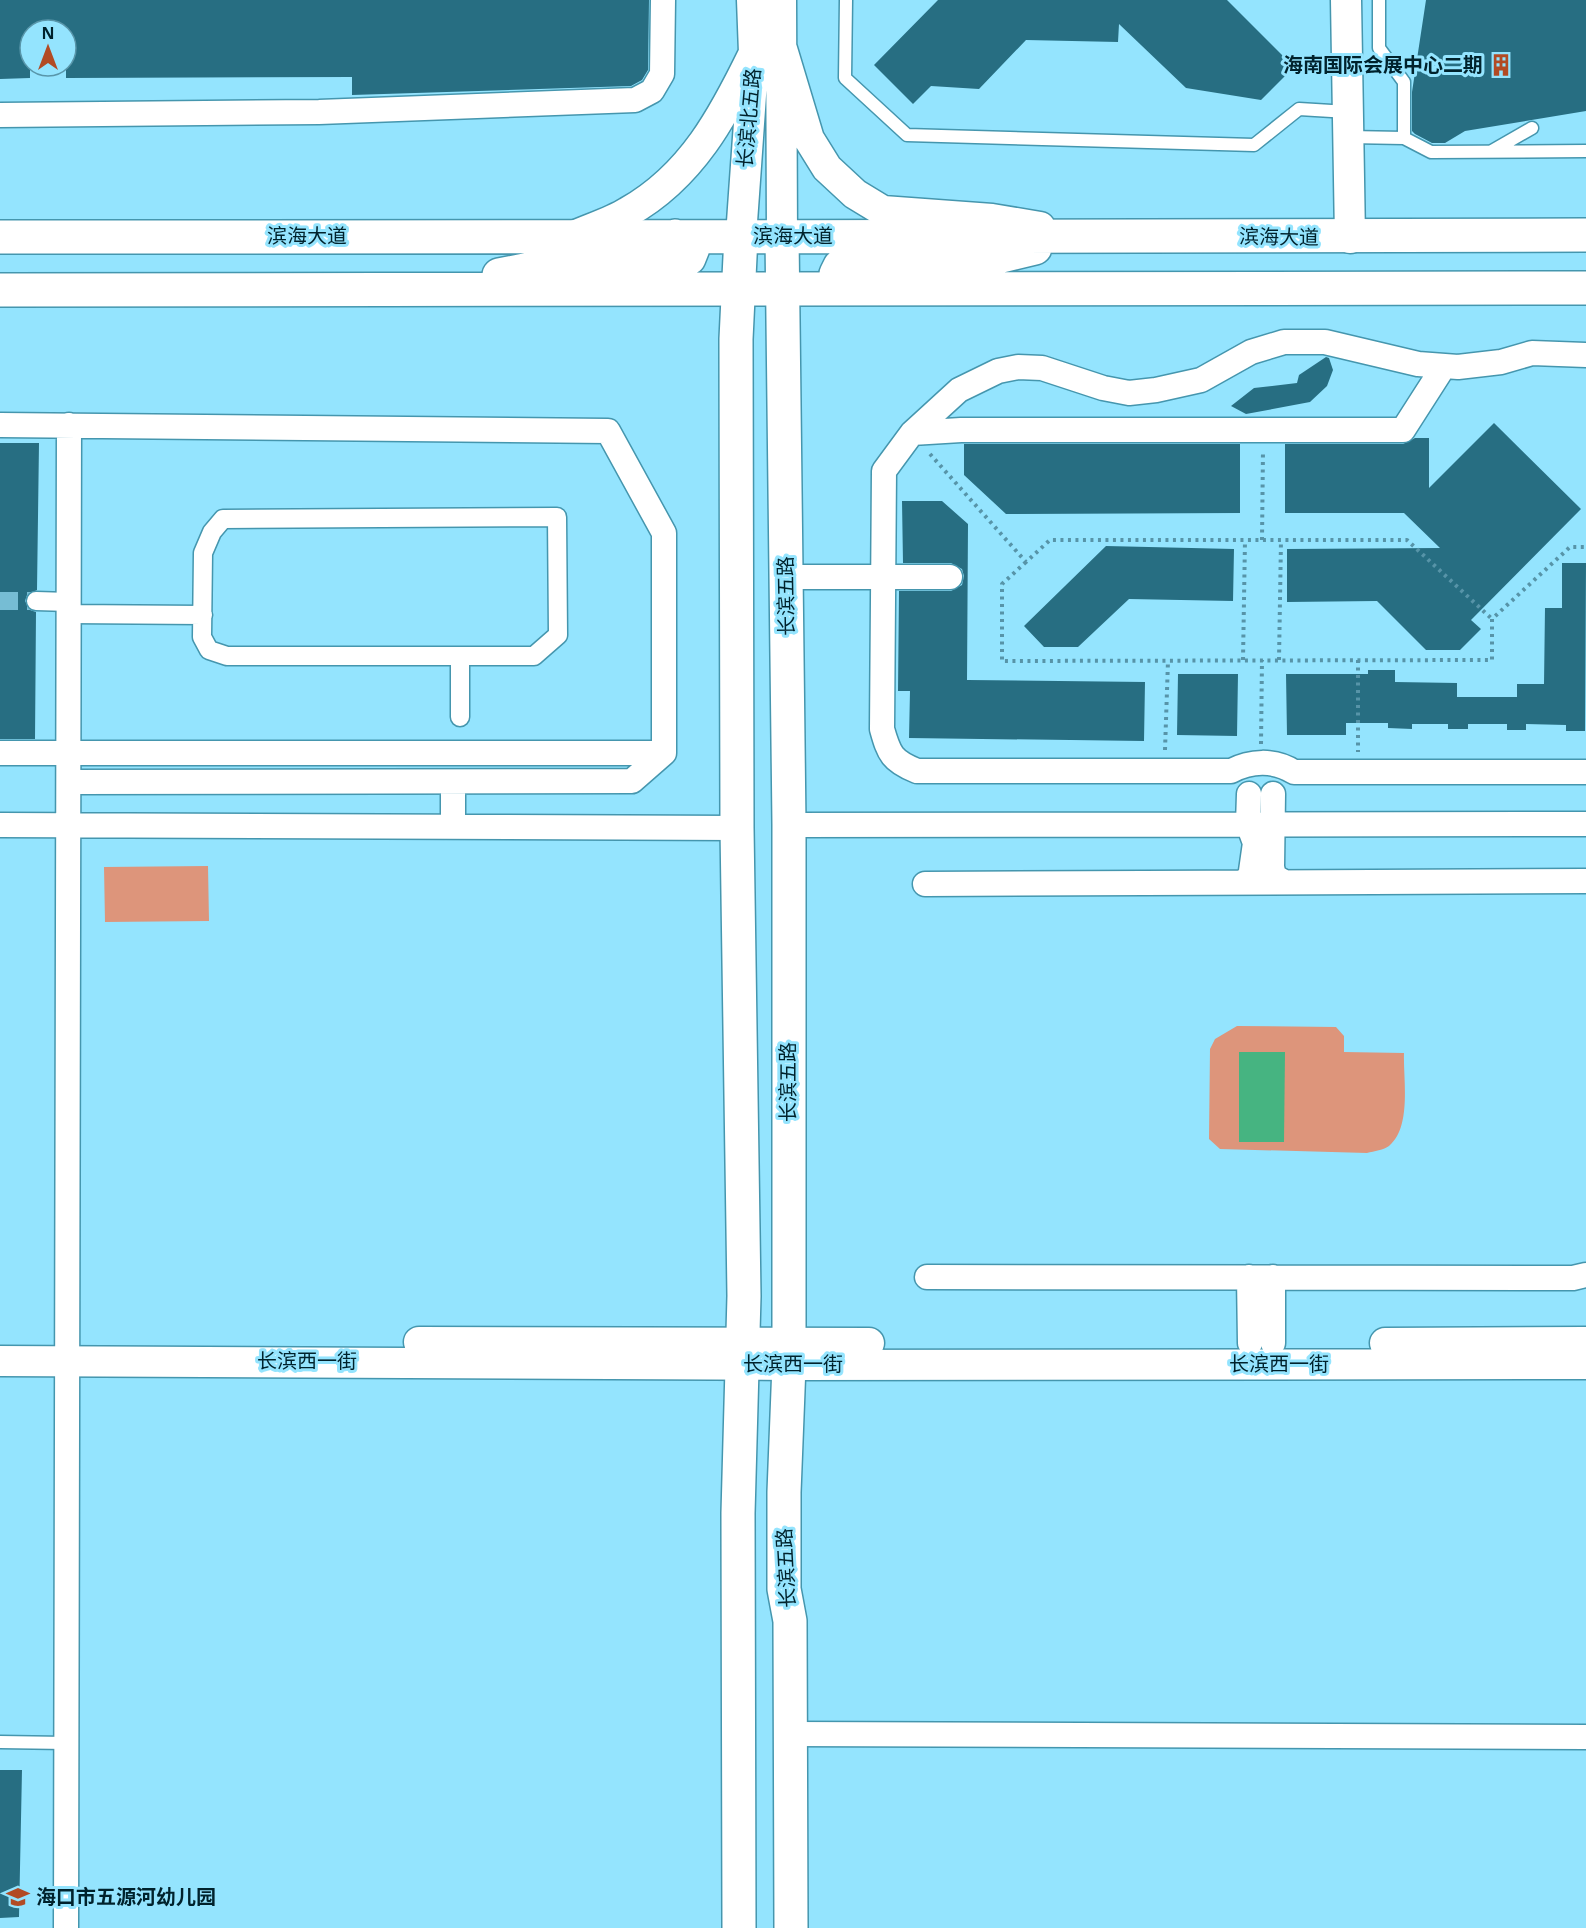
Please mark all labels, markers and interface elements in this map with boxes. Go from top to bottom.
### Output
north arrow [18,18,78,78]
text: N [41,22,55,44]
place label: 海南国际会展中心二期 [1283,51,1483,78]
building icon: 海南国际会展中心二期 [1488,52,1514,78]
street label: 长滨北五路 [731,67,766,169]
street label: 滨海大道 [267,222,347,249]
street label: 滨海大道 [753,222,833,249]
street label: 滨海大道 [1239,222,1319,251]
street label: 长滨五路 [771,556,800,636]
street label: 长滨五路 [774,1042,801,1122]
street label: 长滨西一街 [257,1347,357,1374]
street label: 长滨西一街 [743,1350,843,1377]
street label: 长滨西一街 [1229,1350,1329,1377]
street label: 长滨五路 [770,1527,801,1609]
place label: 海口市五源河幼儿园 [36,1883,216,1910]
school or university icon: 海口市五源河幼儿园 [5,1884,31,1910]

